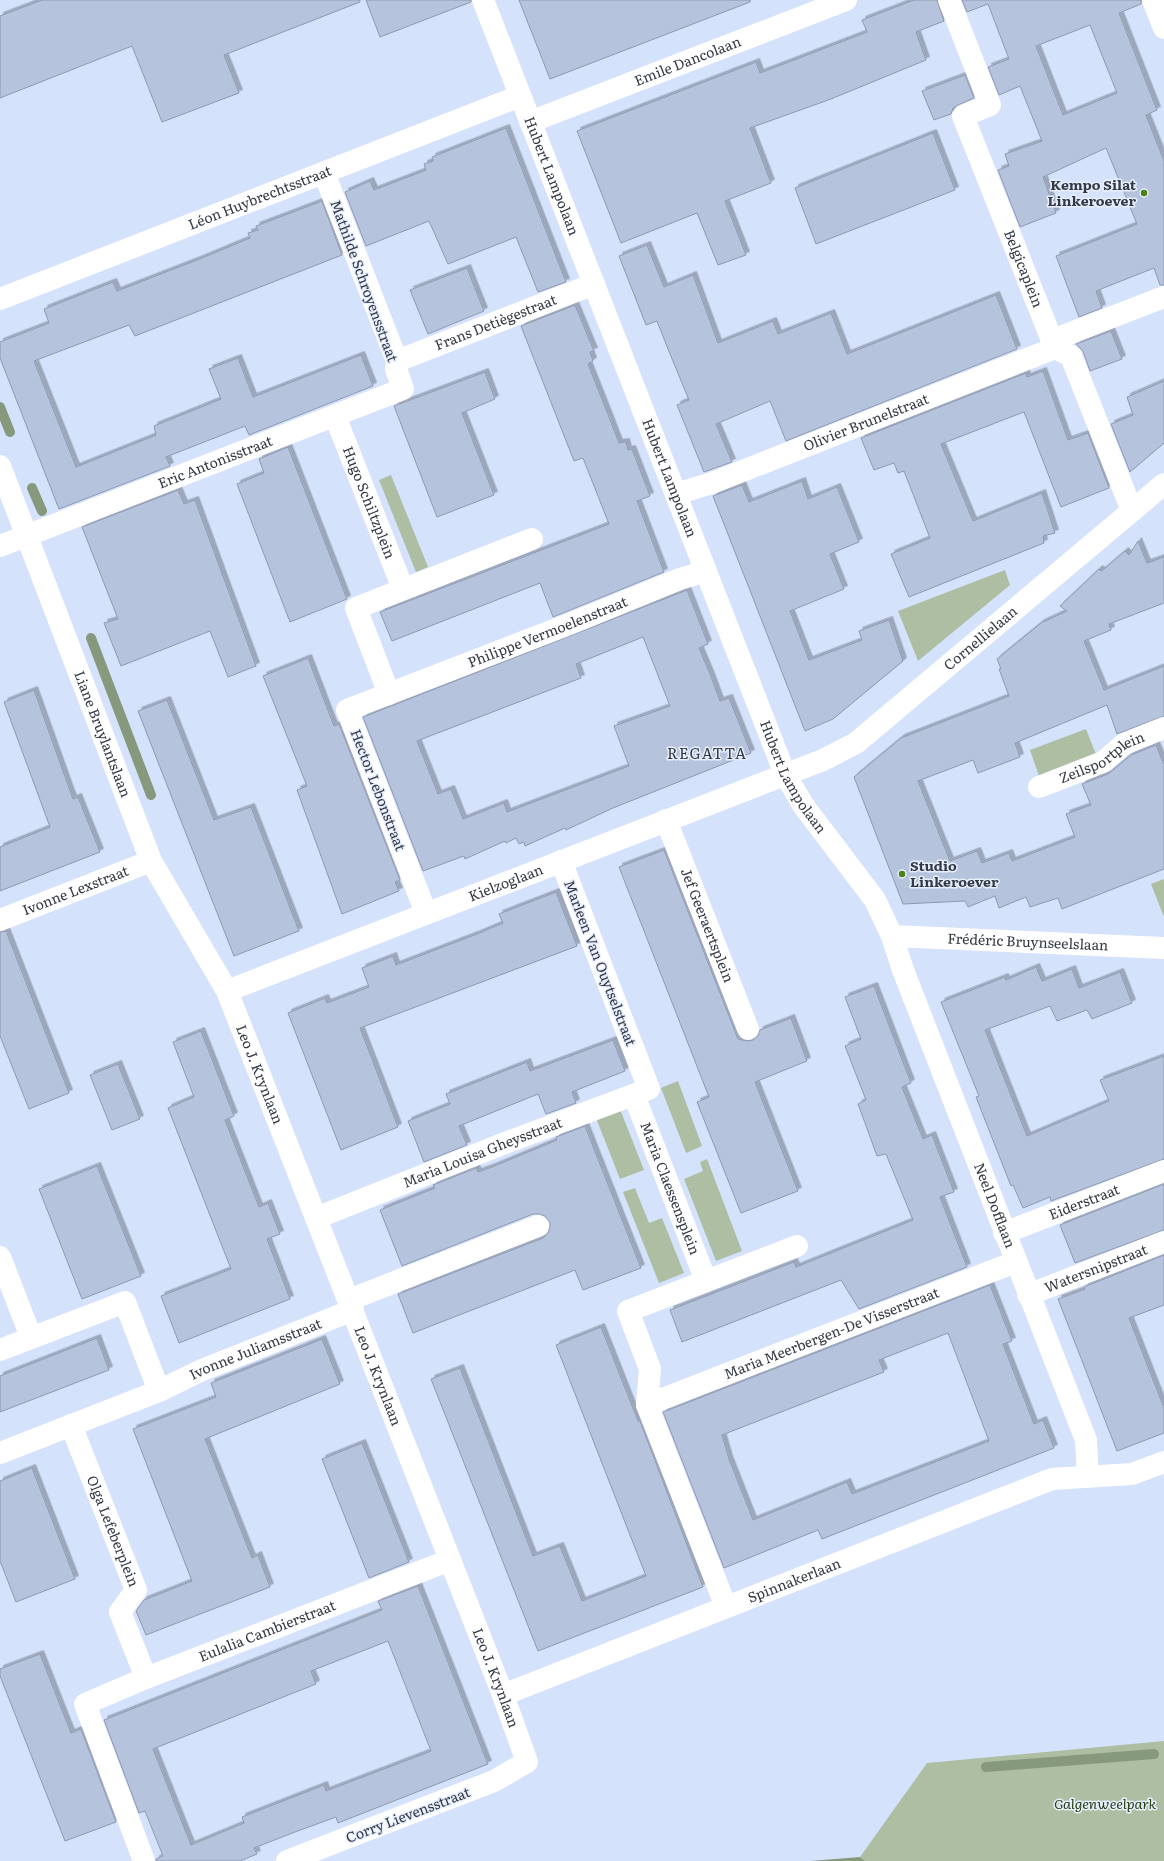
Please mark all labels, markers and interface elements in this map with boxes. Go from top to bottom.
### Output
street label: Emile Dancolaan [631,31,744,90]
street label: Hubert Lampolaan [520,113,585,238]
street label: Léon Huybrechtsstraat [185,159,334,234]
place label: Kempo Silat Linkeroever [1048,174,1137,210]
marker: Kempo Silat Linkeroever [1139,188,1149,198]
street label: Mathilde Schroyensstraat [326,197,404,365]
street label: Belgicaplein [1000,226,1049,310]
street label: Frans Detiègestraat [432,289,559,354]
street label: Olivier Brunelstraat [800,388,931,455]
street label: Hubert Lampolaan [638,415,703,540]
street label: Eric Antonisstraat [155,430,275,493]
street label: Hugo Schiltzplein [339,443,401,561]
street label: Philippe Vermoelenstraat [465,590,630,671]
street label: Cornellielaan [939,601,1021,674]
street label: Liane Bruylantslaan [70,668,137,800]
street label: Hubert Lampolaan [756,717,832,837]
street label: Hector Lebonstraat [347,726,411,854]
street label: Zeilsportplein [1056,726,1147,787]
district label: REGATTA [667,741,747,764]
place label: Studio Linkeroever [910,855,999,891]
street label: Kielzoglaan [465,858,546,906]
street label: Ivonne Lexstraat [19,860,131,919]
street label: Jef Geeraertsplein [677,865,740,985]
marker: Studio Linkeroever [897,869,907,879]
street label: Marleen Van Ouytselstraat [560,877,642,1049]
street label: Frédéric Bruynseelslaan [947,927,1109,955]
street label: Leo J. Krynlaan [232,1021,289,1127]
street label: Maria Louisa Gheysstraat [400,1111,565,1192]
street label: Maria Claessensplein [636,1118,706,1257]
street label: Neel Dofflaan [970,1159,1021,1251]
street label: Eiderstraat [1046,1178,1122,1224]
street label: Watersnipstraat [1041,1238,1150,1297]
street label: Maria Meerbergen-De Visserstraat [721,1281,942,1383]
street label: Ivonne Juliamsstraat [185,1312,325,1384]
street label: Leo J. Krynlaan [350,1323,407,1428]
street label: Olga Lefeberplein [83,1472,145,1589]
street label: Spinnakerlaan [744,1552,843,1607]
street label: Eulalia Cambierstraat [195,1594,339,1666]
street label: Leo J. Krynlaan [469,1625,525,1730]
street label: Corry Lievensstraat [343,1781,473,1847]
park label: Galgenweelpark [1054,1793,1156,1813]

